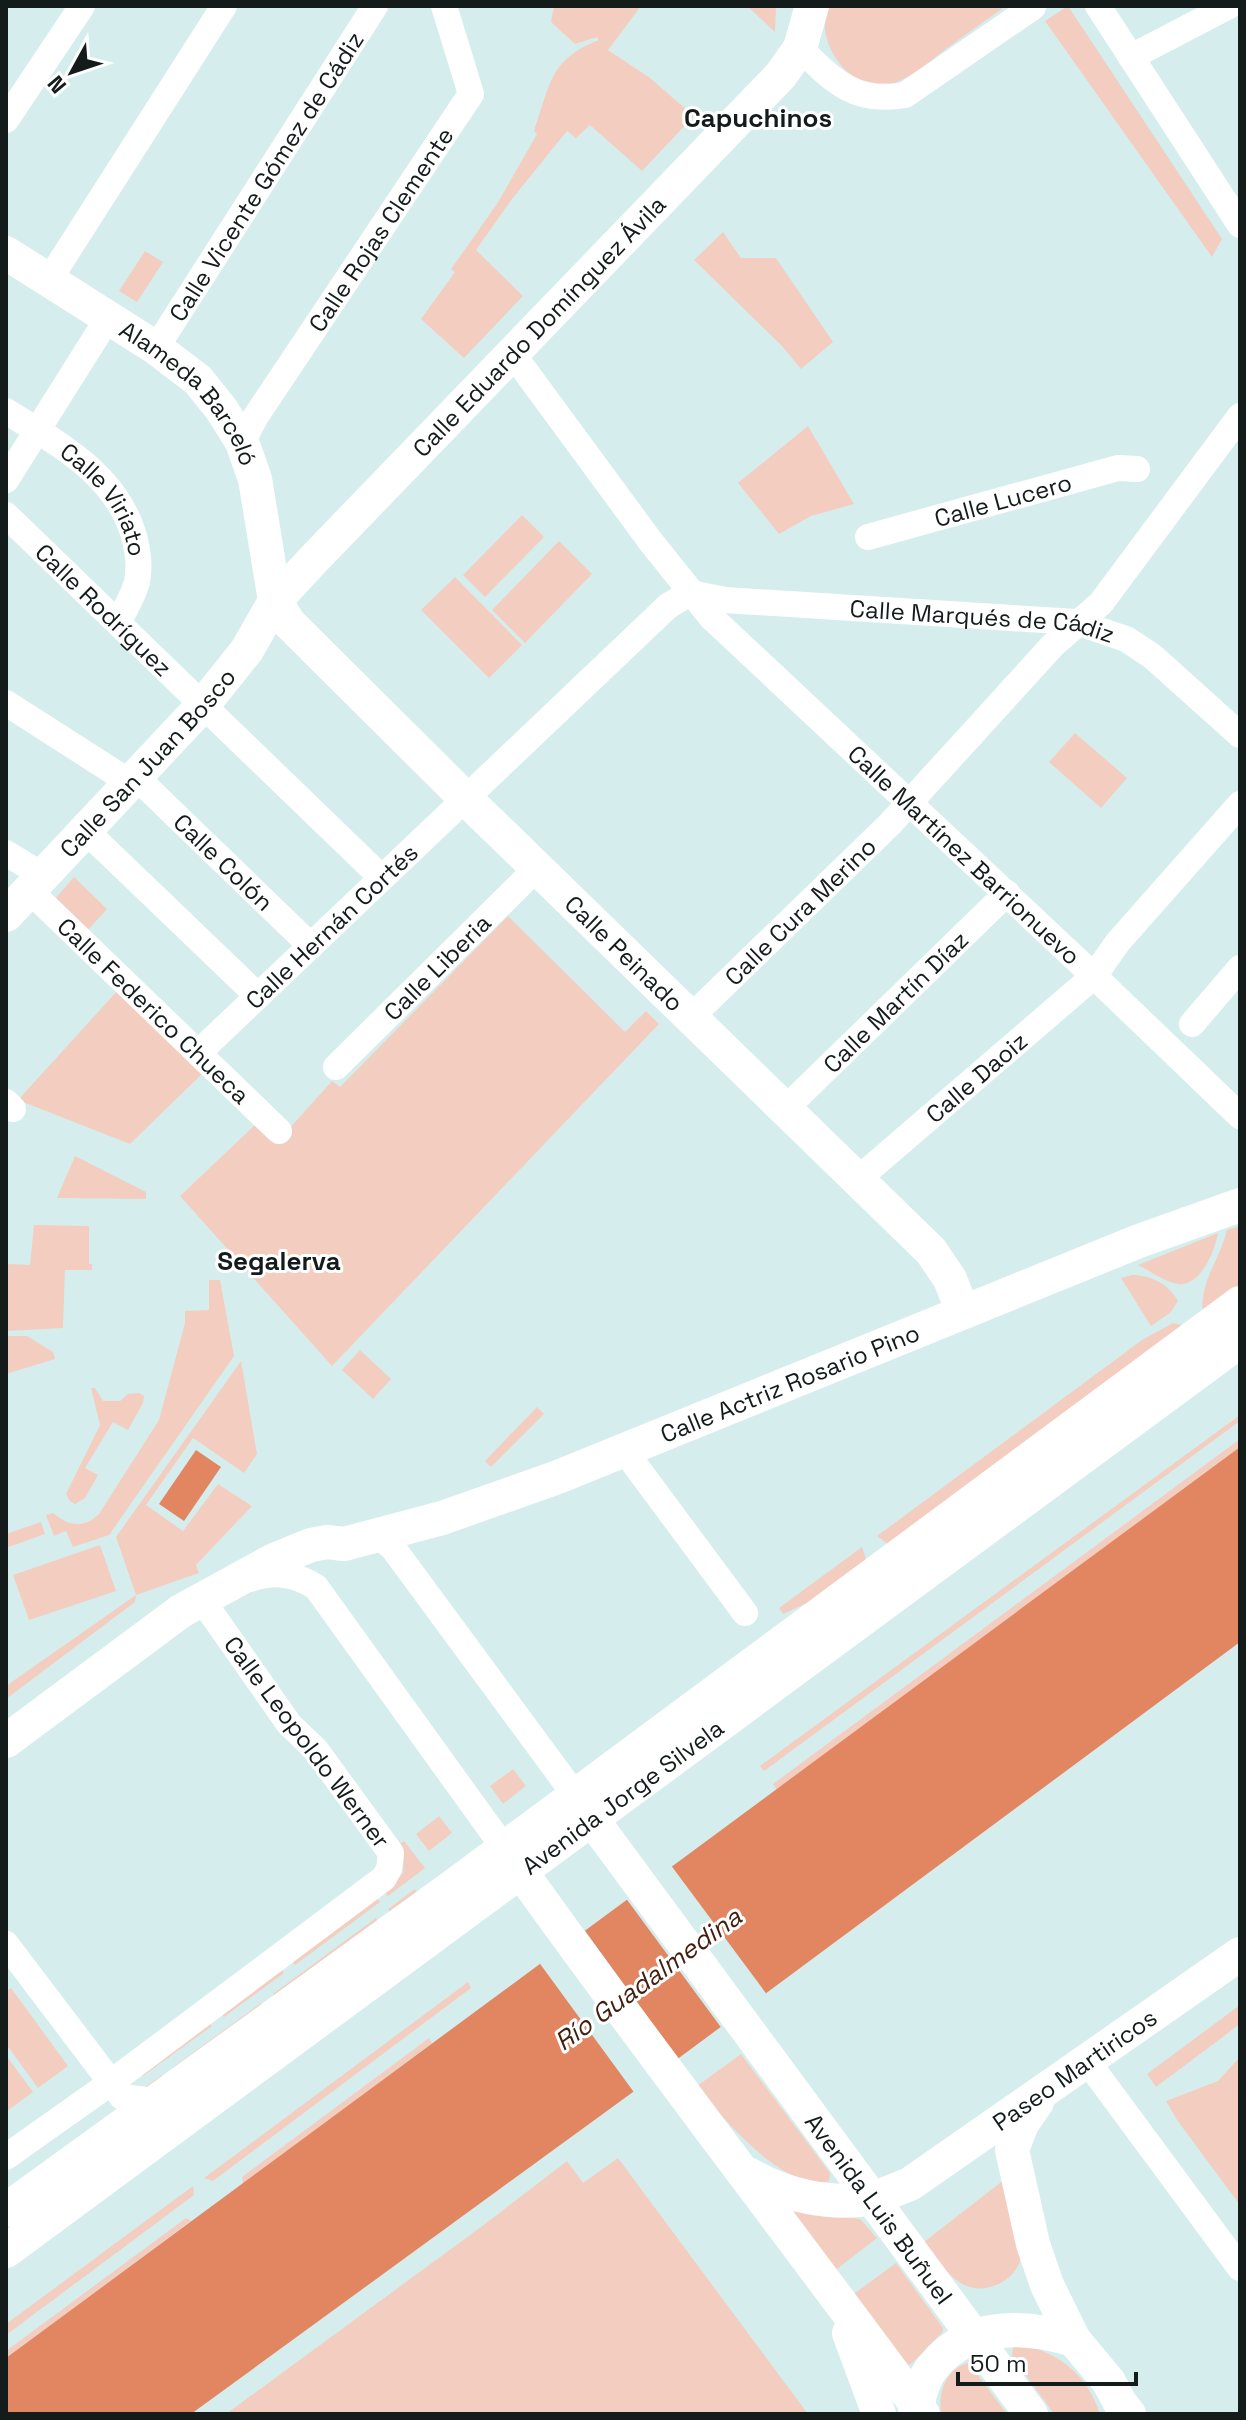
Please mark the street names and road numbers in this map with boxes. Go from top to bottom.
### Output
street label: Calle Vicente Gómez de Cádiz [162,25,370,327]
street label: Calle Rojas Clemente [301,121,460,338]
street label: Calle Eduardo Domínguez Ávila [406,189,672,463]
street label: Alameda Barceló [114,314,265,470]
street label: Calle Viriato [54,435,153,558]
street label: Calle Lucero [931,466,1075,533]
street label: Calle Rodríguez [29,536,179,683]
street label: Calle Marqués de Cádiz [849,592,1119,650]
street label: Calle San Juan Bosco [53,662,242,864]
street label: Calle Martínez Barrionuevo [841,738,1087,971]
street label: Calle Colón [167,806,280,917]
street label: Calle Cura Merino [718,831,883,992]
street label: Calle Hernán Cortés [239,837,424,1016]
street label: Calle Peinado [558,888,690,1018]
street label: Calle Liberia [377,907,497,1027]
street label: Calle Federico Chueca [51,911,257,1110]
street label: Calle Martín Díaz [816,924,975,1079]
street label: Calle Daoiz [919,1025,1033,1129]
street label: Calle Actriz Rosario Pino [656,1316,924,1449]
street label: Calle Leopoldo Werner [217,1630,397,1854]
street label: Avenida Jorge Silvela [515,1712,730,1881]
street label: Paseo Martiricos [986,2001,1163,2137]
street label: Avenida Luis Buñuel [799,2107,960,2310]

